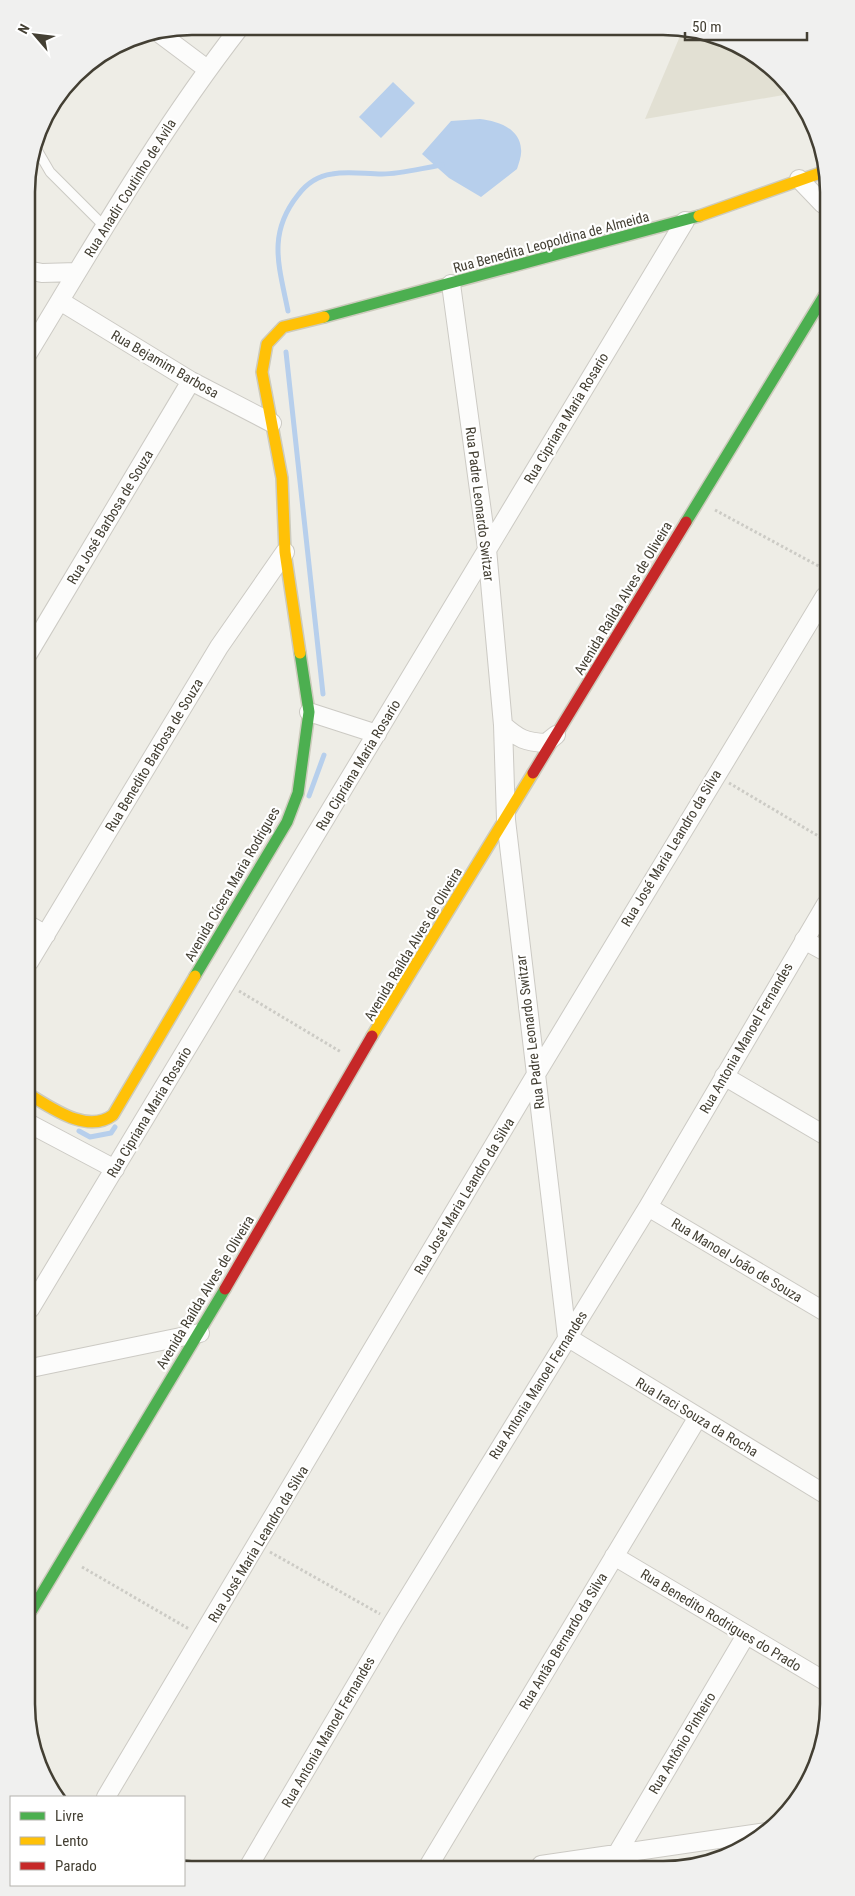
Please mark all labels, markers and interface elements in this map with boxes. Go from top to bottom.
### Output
north arrow [10,10,60,60]
scale bar [685,10,808,42]
text: 50 m [692,18,722,36]
text: N [14,21,33,36]
street label: Rua Anadir Coutinho de Avila [81,116,179,260]
street label: Rua Benedita Leopoldina de Almeida [451,208,651,276]
street label: Rua Bejamim Barbosa [108,327,222,401]
street label: Rua Cipriana Maria Rosario [521,350,611,486]
street label: Rua Padre Leonardo Switzar [463,426,497,582]
street label: Rua José Barbosa de Souza [64,447,156,587]
street label: Avenida Raílda Alves de Oliveira [571,519,675,677]
street label: Rua Benedito Barbosa de Souza [102,676,206,834]
street label: Rua Cipriana Maria Rosario [313,697,403,833]
street label: Rua José Maria Leandro da Silva [618,767,724,929]
street label: Avenida Cícera Maria Rodrigues [181,804,283,964]
street label: Avenida Raílda Alves de Oliveira [361,865,465,1023]
street label: Rua Padre Leonardo Switzar [513,954,547,1110]
street label: Rua Antonia Manoel Fernandes [696,960,796,1116]
street label: Rua Cipriana Maria Rosario [104,1044,194,1180]
street label: Rua José Maria Leandro da Silva [411,1115,517,1277]
street label: Avenida Raílda Alves de Oliveira [153,1213,257,1371]
street label: Rua Manoel João de Souza [669,1215,805,1305]
street label: Rua Antonia Manoel Fernandes [486,1308,590,1462]
street label: Rua Iraci Souza da Rocha [633,1374,761,1460]
street label: Rua José Maria Leandro da Silva [205,1463,311,1625]
street label: Rua Benedito Rodrigues do Prado [638,1566,804,1674]
street label: Rua Antão Bernardo da Silva [516,1570,610,1712]
street label: Rua Antonia Manoel Fernandes [278,1654,378,1810]
street label: Rua Antônio Pinheiro [645,1689,719,1797]
legend [10,1796,185,1886]
text: Livre [55,1807,83,1825]
text: Lento [55,1832,88,1850]
text: Parado [55,1857,97,1875]

